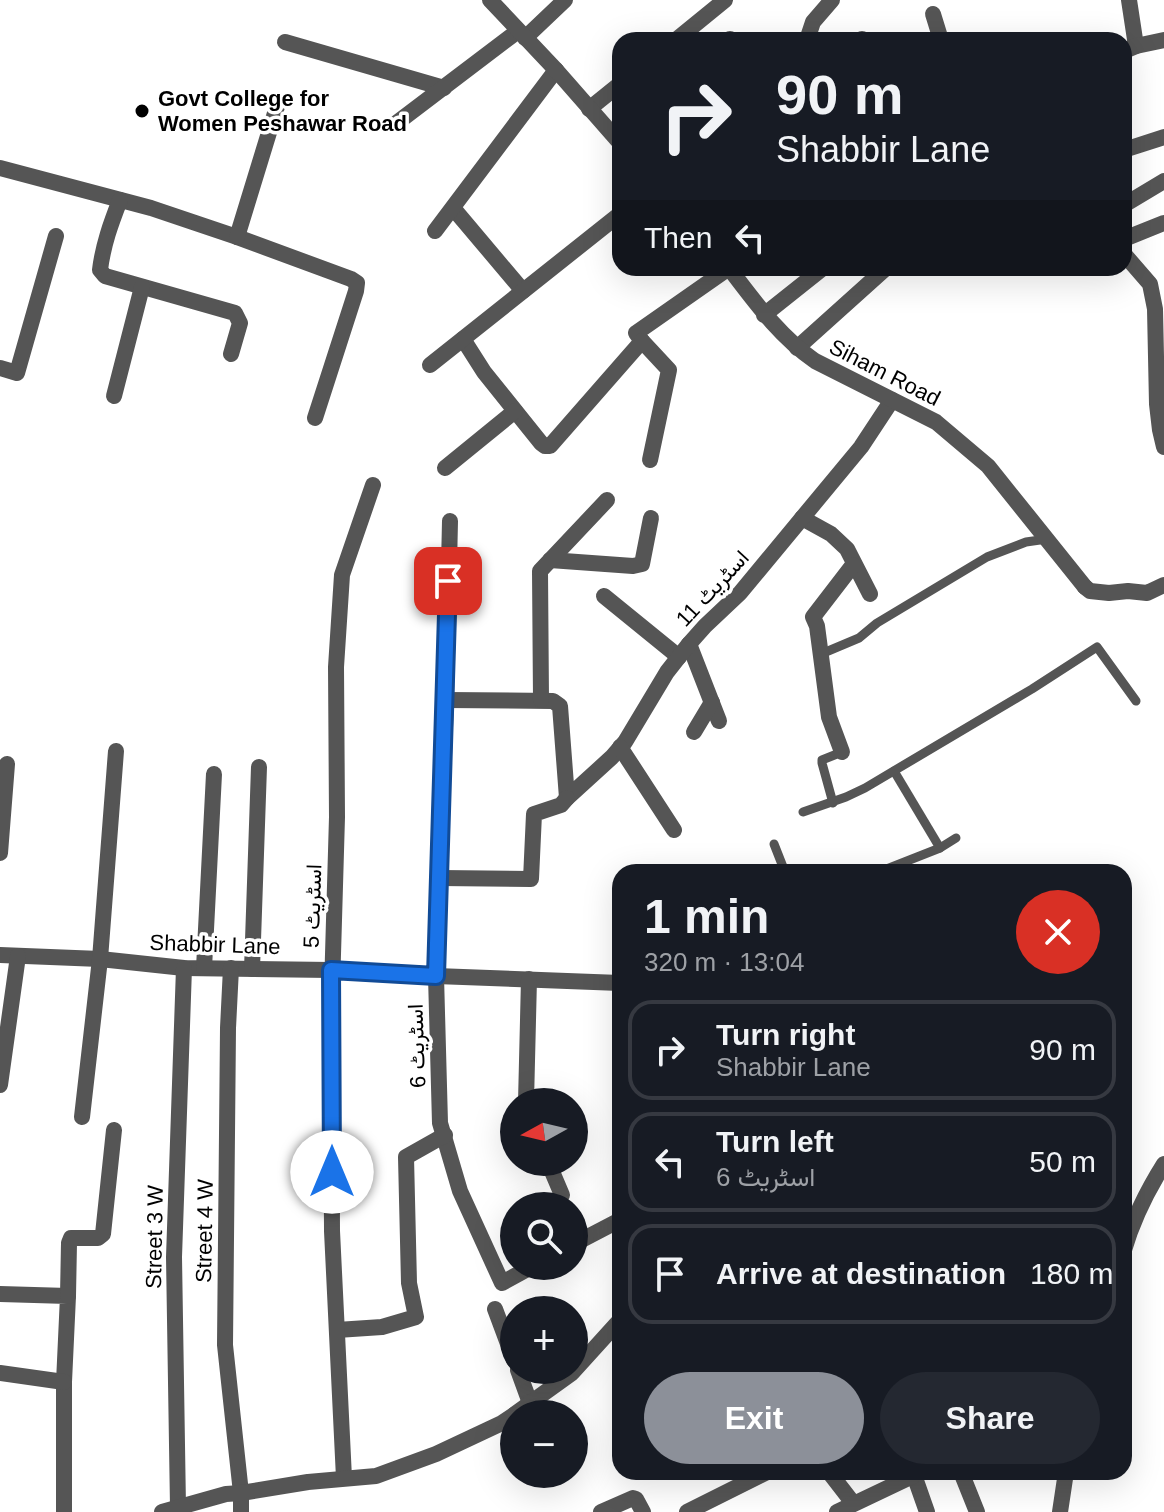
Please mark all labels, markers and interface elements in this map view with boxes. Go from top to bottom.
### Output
text: 90 m [776,63,904,126]
icon: right [644,64,748,168]
place label: Govt College for Women Peshawar Road [158,86,407,136]
marker: Govt College for Women Peshawar Road [133,102,151,120]
text: Shabbir Lane [776,129,990,170]
icon: left [728,216,772,260]
text: Then [644,221,712,254]
street label: Siham Road [825,334,944,411]
street label: اسٹریٹ 11 [671,545,755,632]
pin [414,547,482,615]
icon: arrive [426,559,470,603]
street label: اسٹریٹ 5 [299,864,327,948]
text: 1 min [644,890,769,943]
button: close [1016,890,1100,974]
street label: Shabbir Lane [149,930,281,959]
text: 320 m · 13:04 [644,947,804,977]
street label: اسٹریٹ 6 [403,1004,431,1088]
text: Turn right [716,1018,855,1051]
icon: right [648,1028,692,1072]
text: 90 m [1029,1033,1096,1066]
text: Shabbir Lane [716,1052,871,1082]
north arrow [500,1088,588,1176]
map controls [500,1088,588,1488]
text: Turn left [716,1125,834,1158]
position arrow [290,1130,374,1214]
icon: left [648,1140,692,1184]
text: 50 m [1029,1145,1096,1178]
text: اسٹریٹ 6 [716,1162,815,1192]
street label: Street 4 W [191,1179,218,1283]
street label: Street 3 W [141,1185,168,1289]
button: search [500,1192,588,1280]
icon: arrive [648,1252,692,1296]
text: Arrive at destination [716,1257,1006,1290]
text: 180 m [1030,1257,1113,1290]
button: + [500,1296,588,1384]
button: Exit [644,1372,864,1464]
button: Share [880,1372,1100,1464]
button: − [500,1400,588,1488]

